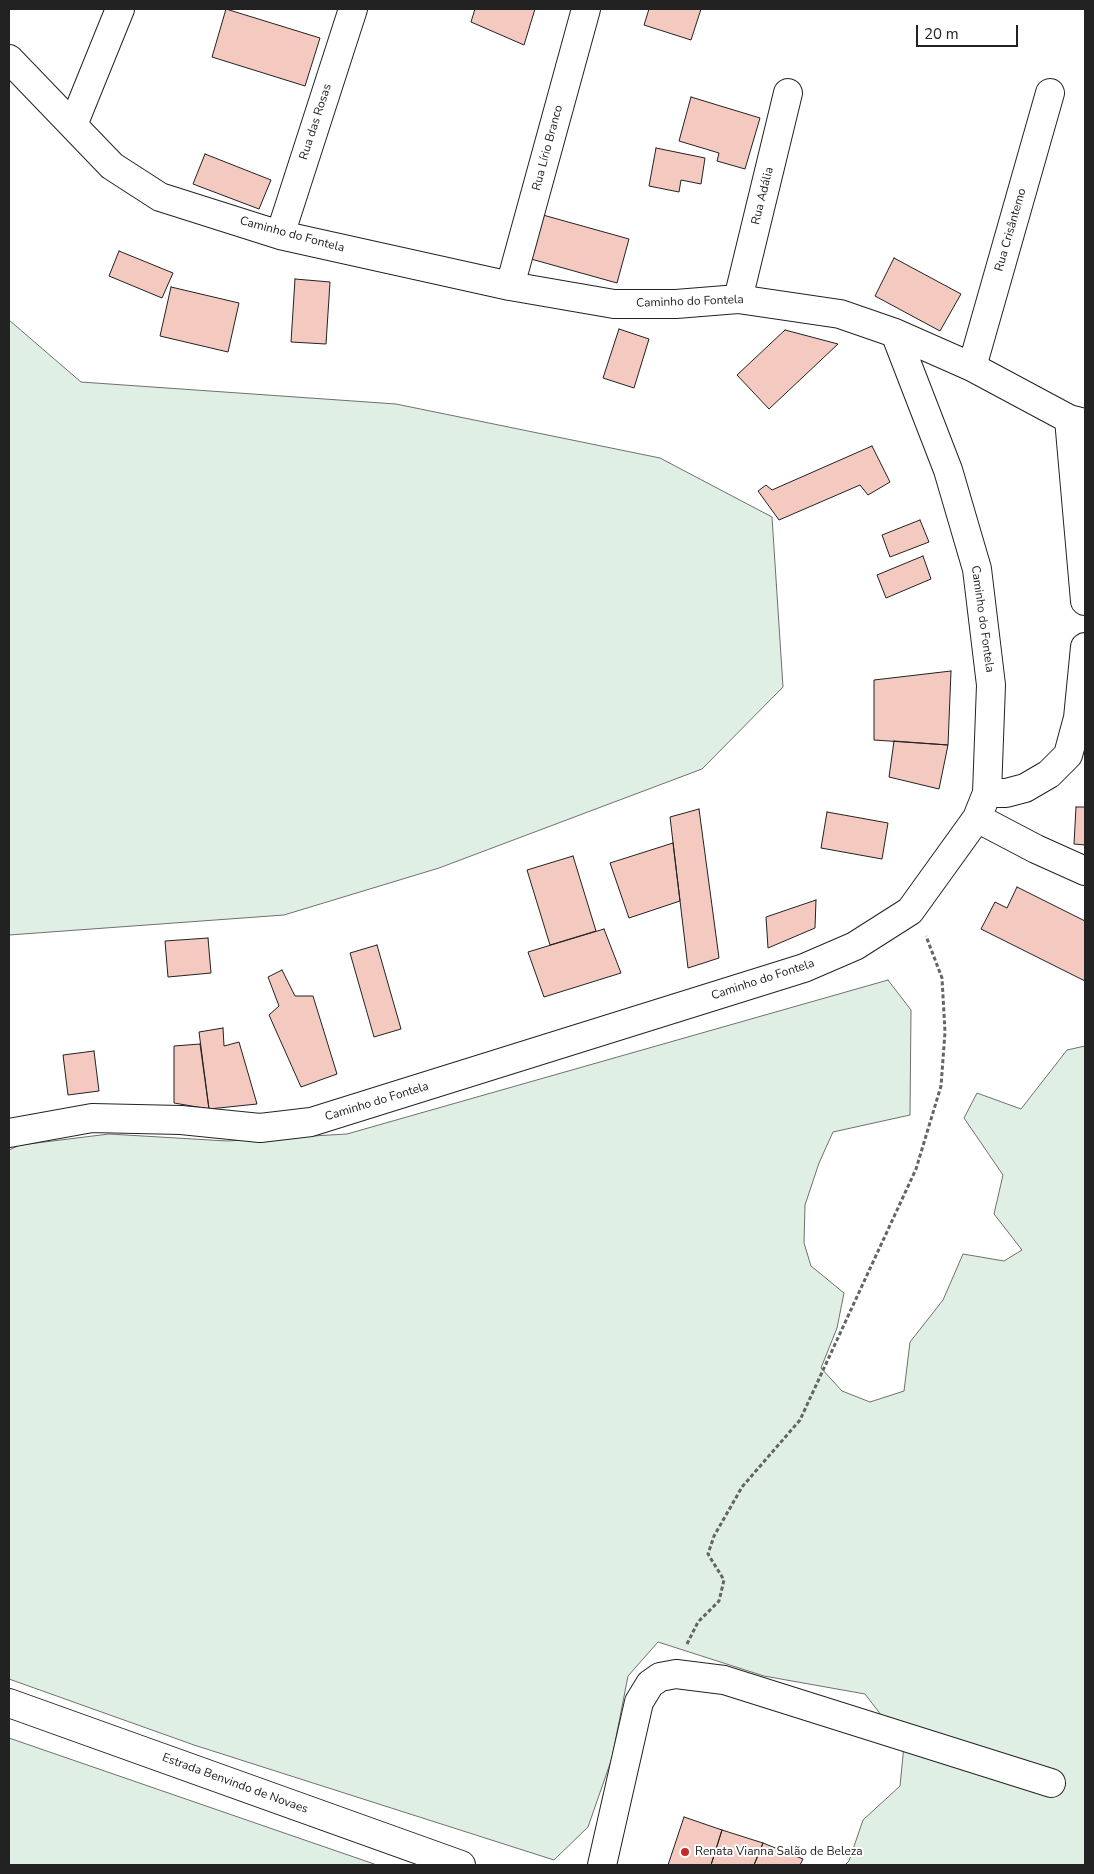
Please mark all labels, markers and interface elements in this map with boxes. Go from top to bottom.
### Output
scale bar [919,15,1022,47]
text: 20 m [924,24,959,44]
street label: Rua das Rosas [297,82,335,162]
street label: Rua Lírio Branco [530,104,566,192]
street label: Rua Adália [749,166,777,226]
street label: Rua Crisântemo [992,187,1030,273]
street label: Caminho do Fontela [238,214,346,256]
street label: Caminho do Fontela [636,293,744,311]
street label: Caminho do Fontela [967,565,997,673]
street label: Caminho do Fontela [710,957,816,1003]
street label: Caminho do Fontela [323,1079,431,1125]
street label: Estrada Benvindo de Novaes [160,1751,310,1817]
place label: Renata Vianna Salão de Beleza [695,1845,863,1859]
marker: Renata Vianna Salão de Beleza [679,1846,691,1858]

